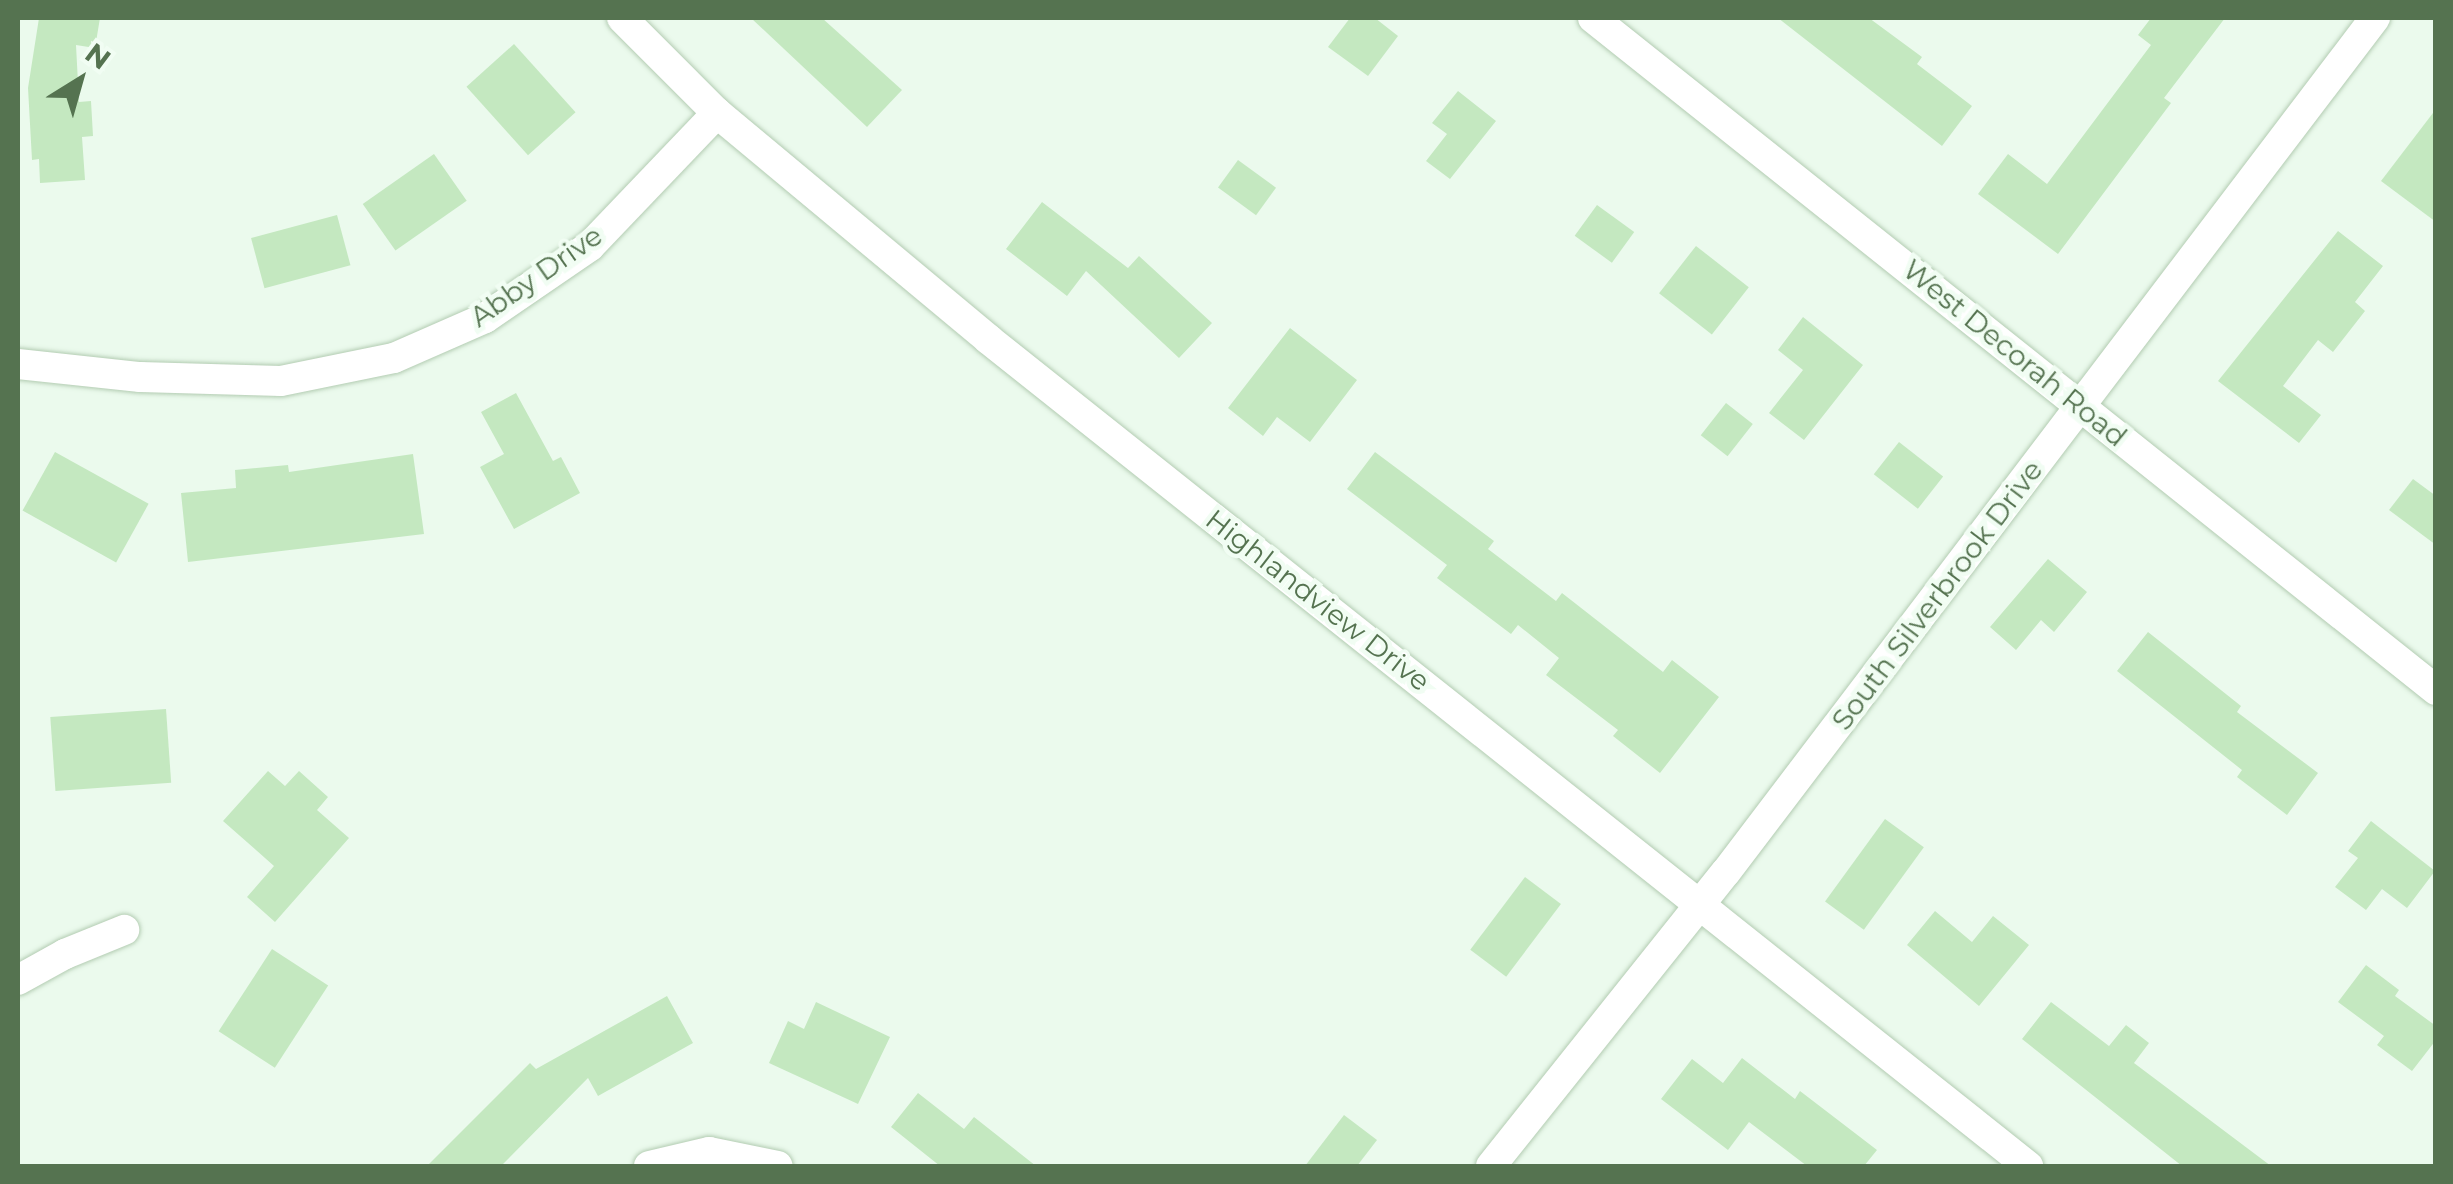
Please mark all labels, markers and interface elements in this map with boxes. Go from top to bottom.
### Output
north arrow [30,30,130,130]
text: N [79,36,117,76]
street label: Abby Drive [463,218,609,334]
street label: West Decorah Road [1896,252,2134,454]
street label: South Silverbrook Drive [1825,454,2049,736]
street label: Highlandview Drive [1199,502,1437,698]

